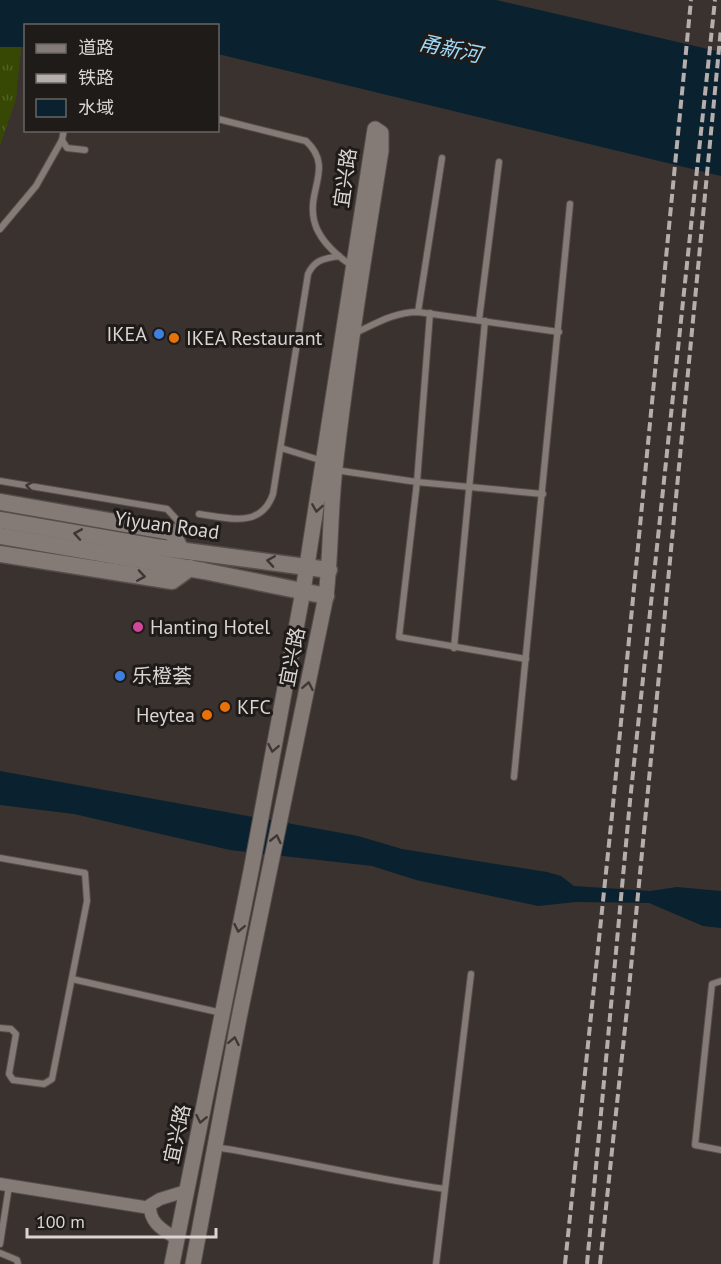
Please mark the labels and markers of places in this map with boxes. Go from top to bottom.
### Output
place label: IKEA [107,321,147,347]
place label: IKEA Restaurant [186,325,323,351]
marker: IKEA [152,327,166,341]
marker: IKEA Restaurant [167,331,181,345]
place label: Hanting Hotel [150,614,270,640]
marker: Hanting Hotel [131,620,145,634]
place label: 乐橙荟 [132,663,192,689]
marker: 乐橙荟 [113,669,127,683]
place label: KFC [237,694,271,720]
marker: KFC [218,700,232,714]
place label: Heytea [136,702,195,728]
marker: Heytea [200,708,214,722]

